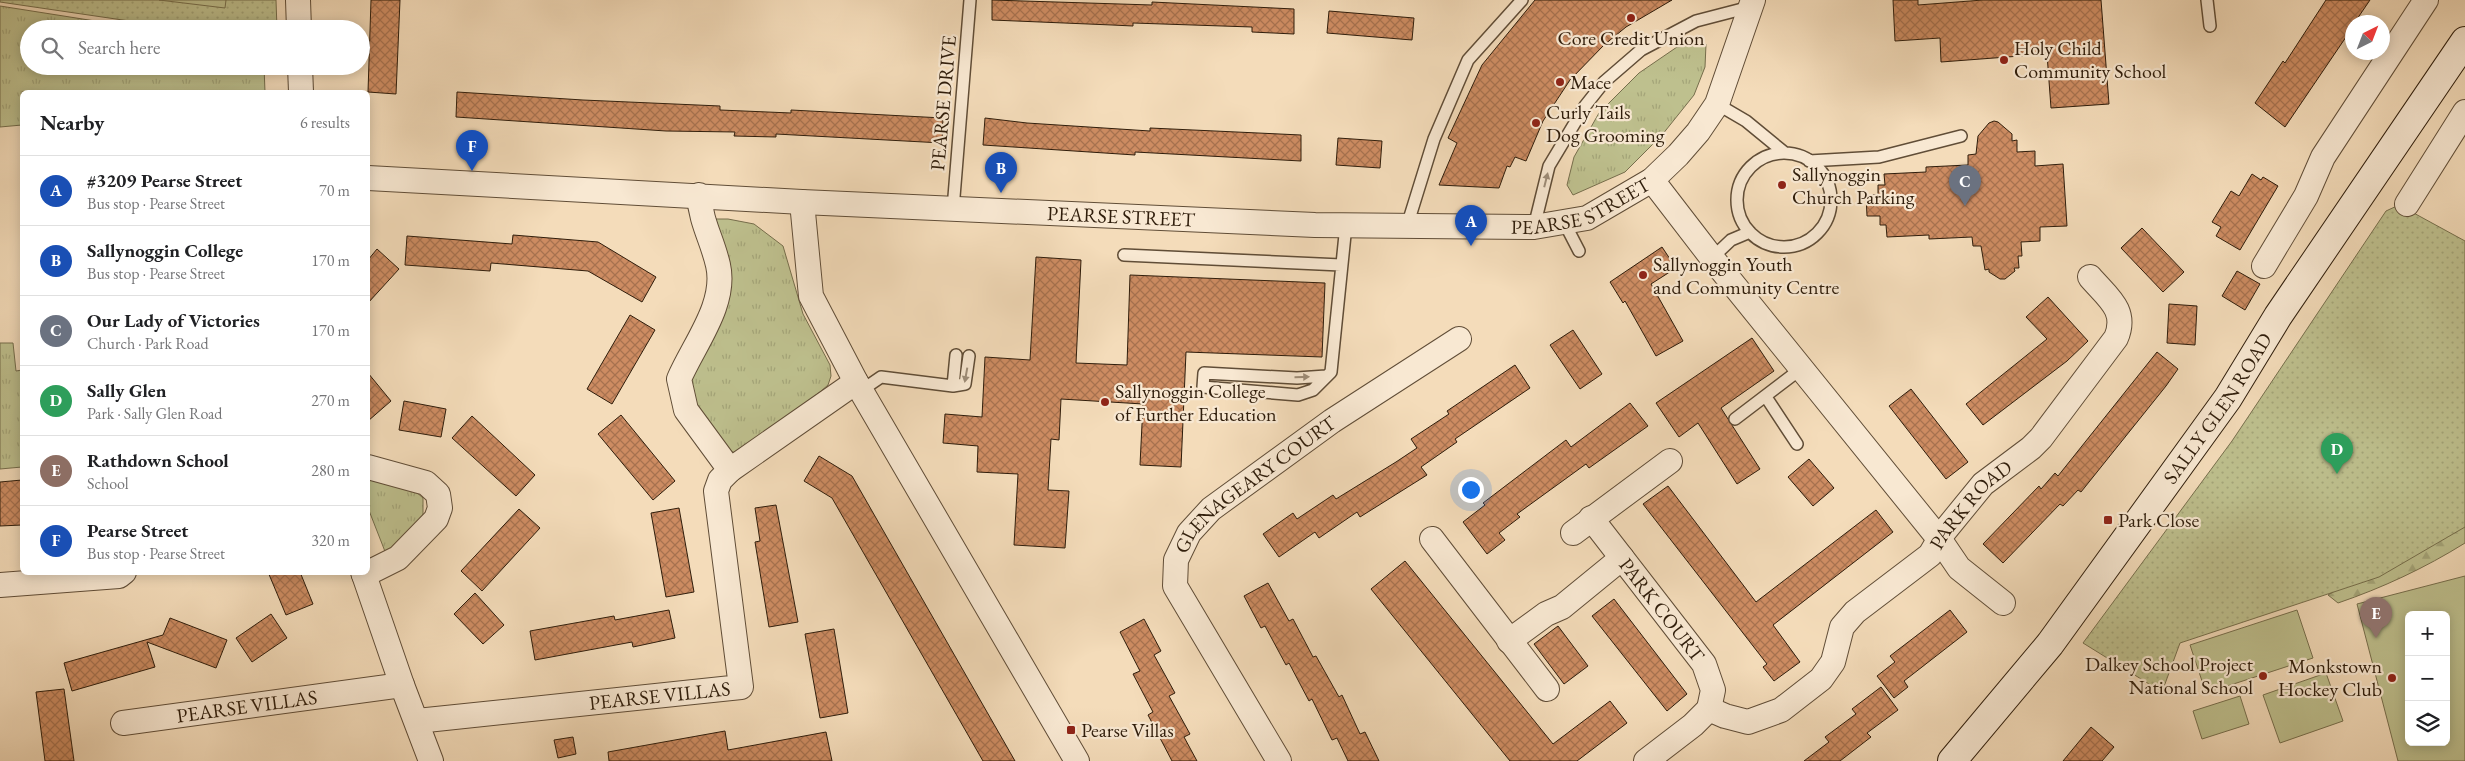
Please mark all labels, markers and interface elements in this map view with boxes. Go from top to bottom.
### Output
marker: Core Credit Union [1625,12,1637,24]
north arrow [2345,15,2390,60]
search box [20,20,370,75]
place label: Core Credit Union [1557,25,1705,51]
icon: search [38,34,66,62]
street label: PEARSE DRIVE [924,34,962,172]
text: Search here [78,35,160,60]
place label: Holy Child Community School [2014,35,2167,84]
marker: Holy Child Community School [1998,54,2010,66]
place label: Mace [1570,69,1611,95]
marker: Mace [1554,76,1566,88]
place label: Curly Tails Dog Grooming [1546,99,1665,148]
text: Nearby [40,109,104,136]
text: 6 results [300,112,350,133]
marker: Curly Tails Dog Grooming [1530,117,1542,129]
pin: F [456,130,488,171]
pin: B [985,152,1017,193]
place label: Sallynoggin Church Parking [1792,161,1915,210]
pin: C [1949,165,1981,206]
text: #3209 Pearse Street [87,168,242,193]
street label: PEARSE STREET [1511,171,1655,240]
one-way arrow [1542,172,1550,187]
marker: Sallynoggin Church Parking [1776,179,1788,191]
text: A [50,180,62,201]
text: 70 m [319,180,350,201]
text: Bus stop · Pearse Street [87,193,225,214]
street label: PEARSE STREET [1047,200,1196,233]
pin: A [1455,205,1487,246]
text: Sallynoggin College [87,238,243,263]
text: B [51,250,61,271]
text: 170 m [311,250,350,271]
place label: Sallynoggin Youth and Community Centre [1653,251,1839,300]
text: Bus stop · Pearse Street [87,263,225,284]
marker: Sallynoggin Youth and Community Centre [1637,269,1649,281]
text: Our Lady of Victories [87,308,260,333]
text: C [50,320,62,341]
text: 170 m [311,320,350,341]
street label: SALLY GLEN ROAD [2157,328,2278,489]
text: Church · Park Road [87,333,209,354]
one-way arrow [961,368,969,384]
one-way arrow [1294,373,1310,381]
text: Sally Glen [87,378,166,403]
place label: Sallynoggin College of Further Education [1115,378,1277,427]
text: D [50,390,62,411]
text: 270 m [311,390,350,411]
marker: Sallynoggin College of Further Education [1099,396,1111,408]
text: Park · Sally Glen Road [87,403,222,424]
street label: GLENAGEARY COURT [1168,409,1341,557]
pin: D [2321,433,2353,474]
text: Rathdown School [87,448,229,473]
street label: PARK ROAD [1923,454,2017,554]
text: E [51,460,61,481]
text: 280 m [311,460,350,481]
text: School [87,473,129,494]
your location [1458,477,1484,503]
place label: Park Close [2118,507,2199,533]
marker: Park Close [2102,514,2114,526]
text: Pearse Street [87,518,188,543]
text: F [52,530,60,551]
text: 320 m [311,530,350,551]
text: Bus stop · Pearse Street [87,543,225,564]
street label: PARK COURT [1613,552,1711,668]
pin: E [2360,597,2392,638]
map controls [2405,611,2450,746]
button: + [2405,611,2450,656]
place label: Dalkey School Project National School [2085,651,2254,700]
place label: Monkstown Hockey Club [2278,653,2382,702]
button: − [2405,656,2450,701]
marker: Dalkey School Project National School [2257,670,2269,682]
marker: Monkstown Hockey Club [2386,672,2398,684]
street label: PEARSE VILLAS [588,675,732,716]
street label: PEARSE VILLAS [175,684,319,729]
button: layers [2405,701,2450,746]
place label: Pearse Villas [1081,717,1174,743]
marker: Pearse Villas [1065,724,1077,736]

